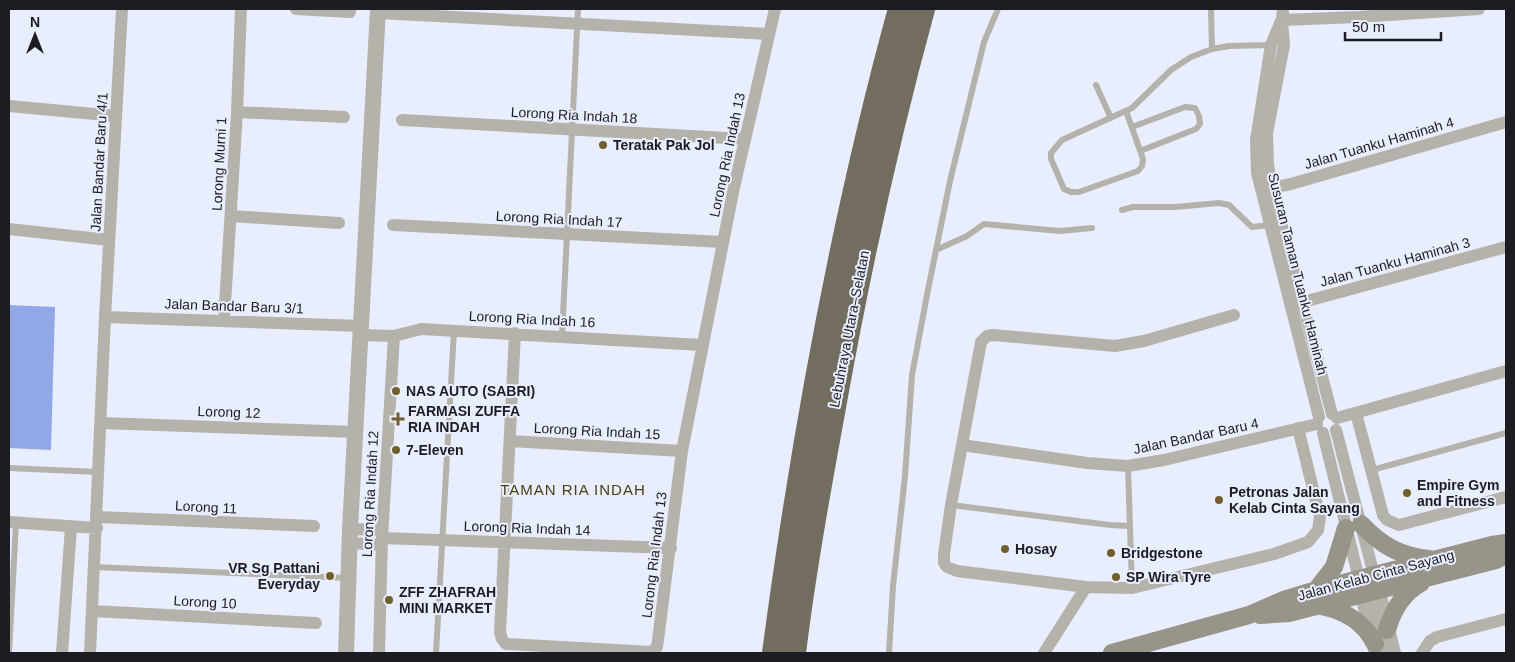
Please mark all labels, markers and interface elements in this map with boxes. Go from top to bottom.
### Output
north arrow [10,10,60,60]
scale bar [1345,10,1441,42]
text: N [30,14,40,30]
text: 50 m [1352,18,1385,35]
street label: Lorong Ria Indah 13 [706,91,748,219]
street label: Jalan Bandar Baru 4/1 [87,92,111,232]
street label: Lorong Ria Indah 18 [510,104,638,126]
street label: Jalan Tuanku Haminah 4 [1302,114,1456,172]
street label: Lorong Murni 1 [209,116,229,211]
place label: Teratak Pak Jol [613,137,715,153]
marker: Teratak Pak Jol [597,139,609,151]
street label: Susuran Taman Tuanku Haminah [1265,171,1331,377]
street label: Lorong Ria Indah 17 [495,208,623,230]
street label: Jalan Tuanku Haminah 3 [1318,234,1472,290]
street label: Lebuhraya Utara–Selatan [826,249,872,409]
street label: Jalan Bandar Baru 3/1 [164,296,304,316]
street label: Lorong Ria Indah 16 [468,308,596,330]
place label: NAS AUTO (SABRI) [406,383,535,399]
marker: NAS AUTO (SABRI) [390,385,402,397]
street label: Lorong 12 [197,403,261,421]
place label: FARMASI ZUFFA RIA INDAH [408,403,520,435]
marker: FARMASI ZUFFA RIA INDAH [392,413,404,425]
street label: Jalan Bandar Baru 4 [1132,415,1260,457]
street label: Lorong Ria Indah 15 [533,420,661,442]
street label: Lorong Ria Indah 12 [359,430,381,558]
place label: 7-Eleven [406,442,464,458]
marker: 7-Eleven [390,444,402,456]
place label: Empire Gym and Fitness [1417,477,1499,509]
district label: TAMAN RIA INDAH [500,481,646,498]
place label: Petronas Jalan Kelab Cinta Sayang [1229,484,1360,516]
marker: Empire Gym and Fitness [1401,487,1413,499]
street label: Lorong Ria Indah 13 [638,491,670,619]
marker: Petronas Jalan Kelab Cinta Sayang [1213,494,1225,506]
street label: Lorong 11 [175,497,238,517]
street label: Lorong Ria Indah 14 [463,518,591,538]
place label: Hosay [1015,541,1057,557]
marker: Hosay [999,543,1011,555]
place label: Bridgestone [1121,545,1203,561]
street label: Jalan Kelab Cinta Sayang [1296,546,1456,604]
marker: Bridgestone [1105,547,1117,559]
place label: VR Sg Pattani Everyday [228,560,320,592]
place label: SP Wira Tyre [1126,569,1211,585]
marker: VR Sg Pattani Everyday [324,570,336,582]
marker: SP Wira Tyre [1110,571,1122,583]
place label: ZFF ZHAFRAH MINI MARKET [399,584,496,616]
street label: Lorong 10 [173,592,237,612]
marker: ZFF ZHAFRAH MINI MARKET [383,594,395,606]

